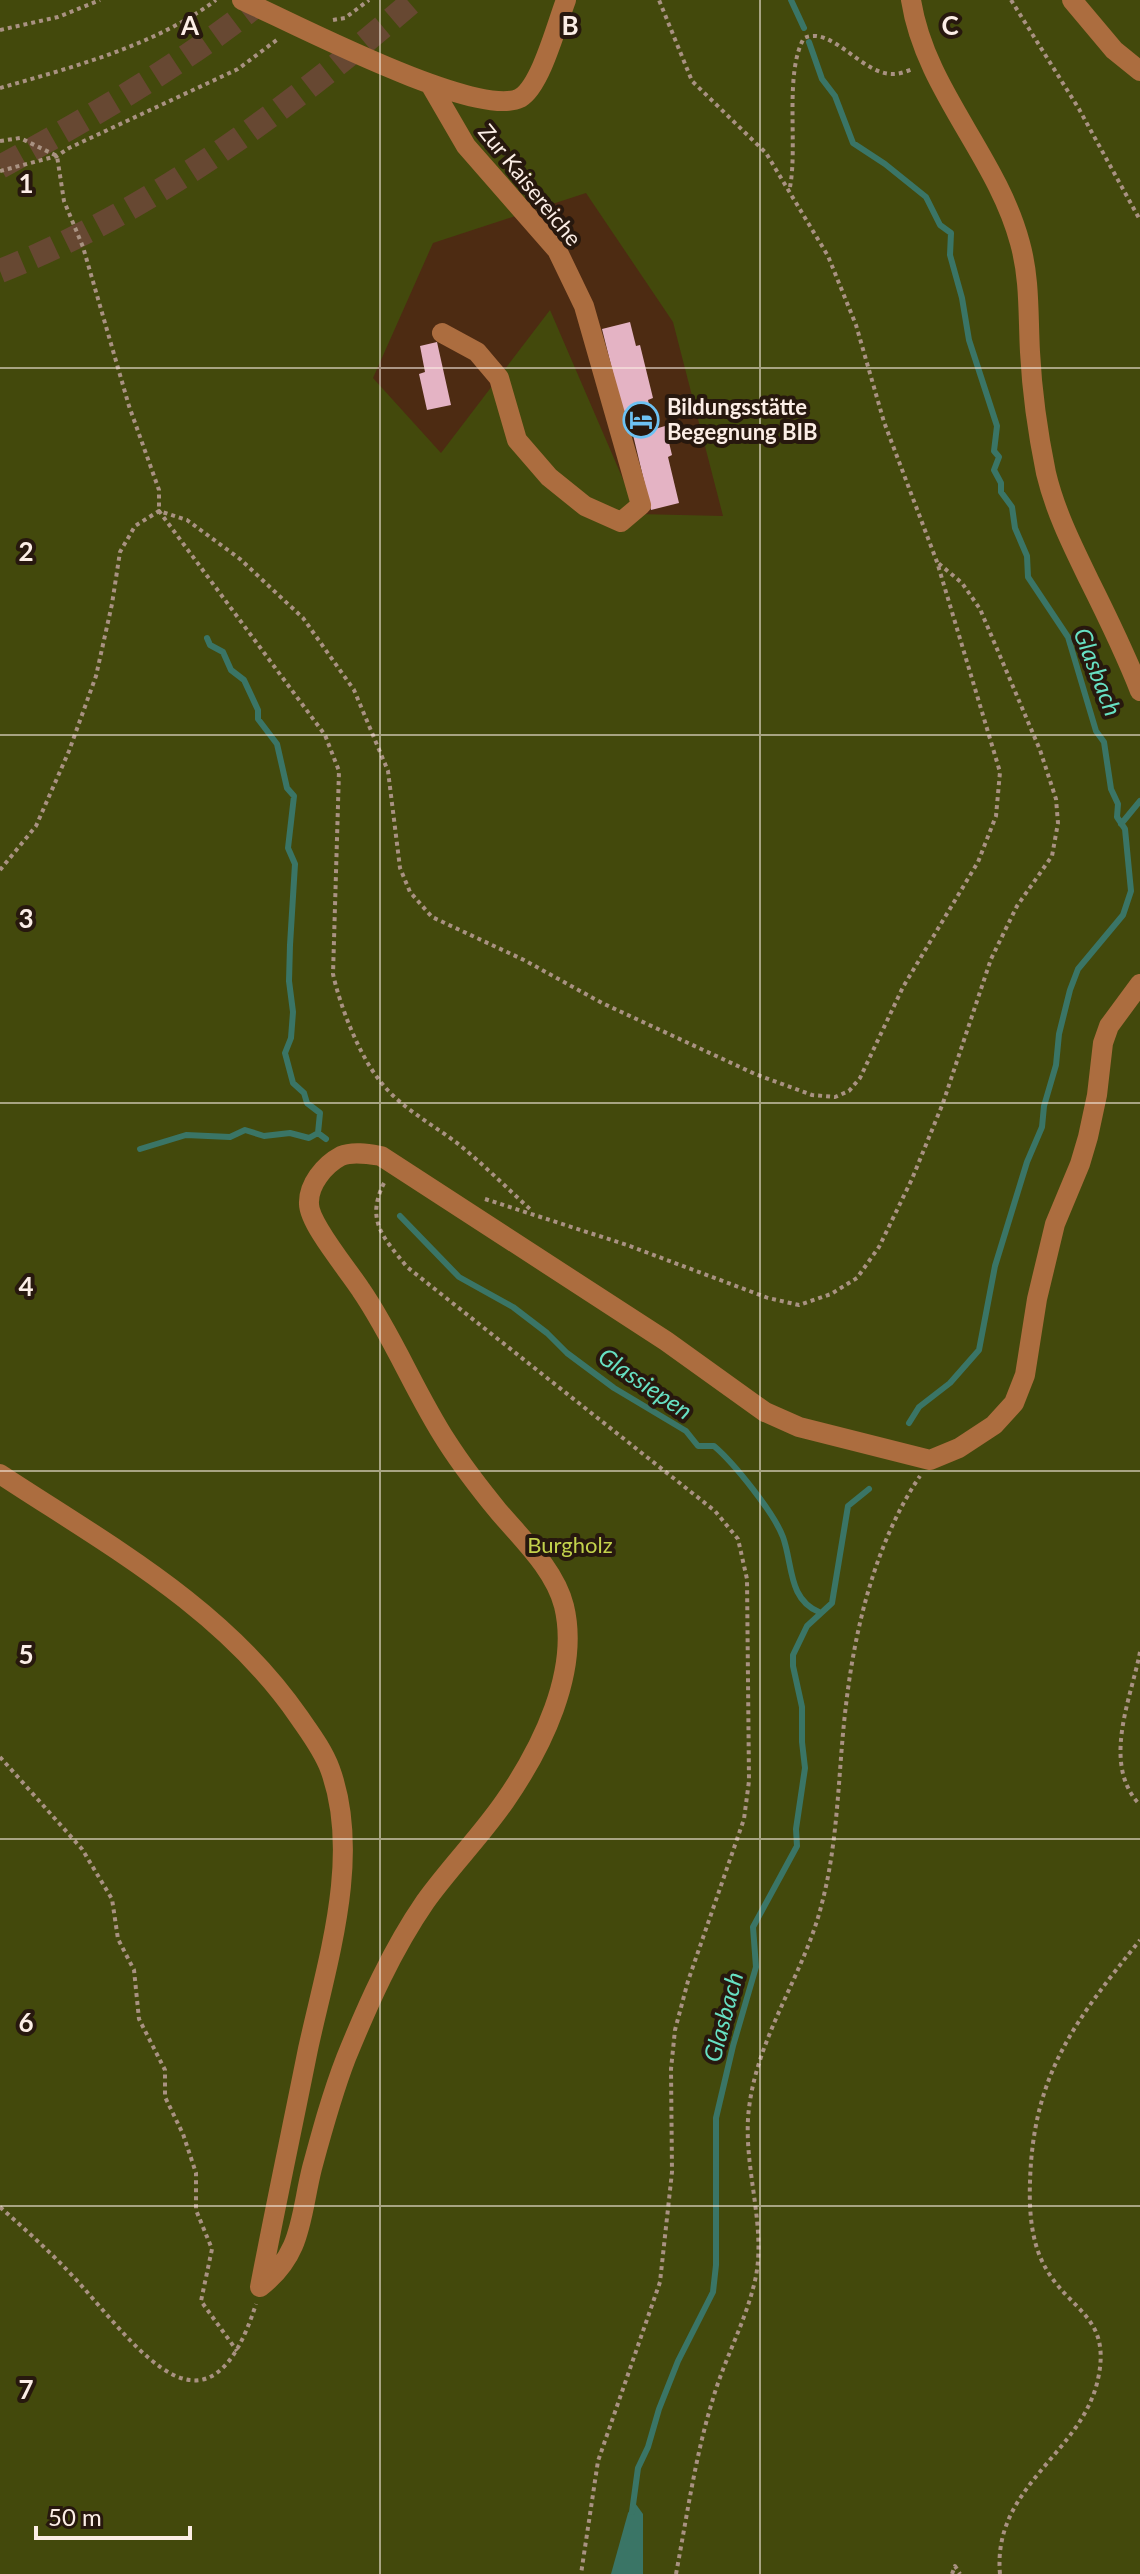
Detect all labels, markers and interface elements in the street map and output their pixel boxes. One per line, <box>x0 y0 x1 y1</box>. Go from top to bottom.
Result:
text: A <box>180 9 200 41</box>
text: B <box>561 9 579 41</box>
text: C <box>941 9 959 41</box>
street label: Zur Kaisereiche <box>473 118 588 251</box>
text: 1 <box>18 167 34 199</box>
place label: Bildungsstätte Begegnung BIB <box>667 393 818 445</box>
hotel icon: Bildungsstätte Begegnung BIB <box>622 401 660 439</box>
text: 2 <box>18 535 34 567</box>
water label: Glasbach <box>1068 623 1128 720</box>
text: 3 <box>18 902 34 934</box>
text: 4 <box>18 1270 34 1302</box>
water label: Glassiepen <box>593 1341 698 1425</box>
park label: Burgholz <box>527 1531 613 1558</box>
text: 5 <box>18 1638 34 1670</box>
water label: Glasbach <box>697 1968 748 2065</box>
text: 6 <box>18 2006 34 2038</box>
text: 7 <box>18 2373 34 2405</box>
scale bar <box>36 2490 190 2540</box>
text: 50 m <box>48 2502 102 2531</box>

